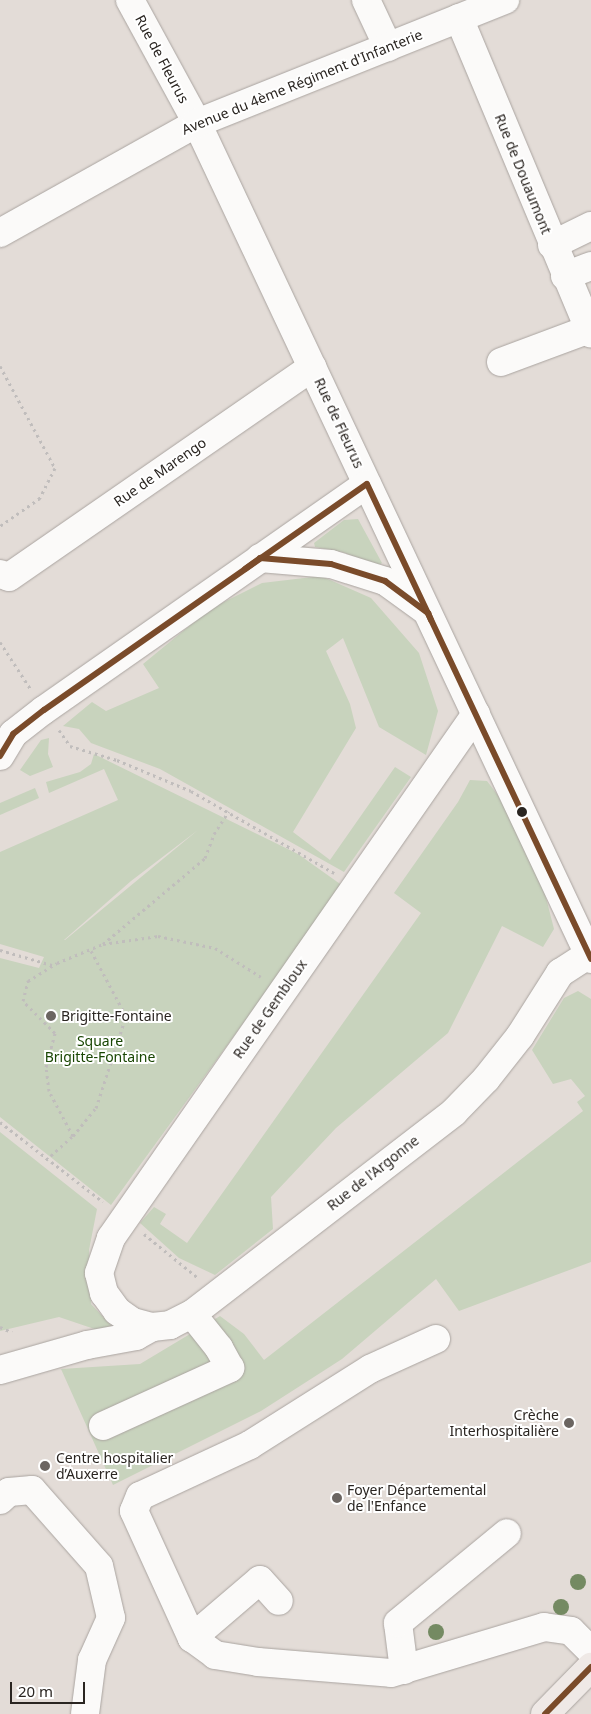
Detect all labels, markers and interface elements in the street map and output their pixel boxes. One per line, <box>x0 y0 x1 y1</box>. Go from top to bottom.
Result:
street label: Rue de Fleurus <box>132 12 192 106</box>
street label: Avenue du 4ème Régiment d'Infanterie <box>179 26 425 138</box>
street label: Rue de Douaumont <box>491 111 555 237</box>
street label: Rue de Fleurus <box>311 375 367 471</box>
street label: Rue de Marengo <box>111 434 209 510</box>
unlabelled marker <box>517 807 527 817</box>
street label: Rue de Gembloux <box>230 956 310 1062</box>
place label: Brigitte-Fontaine <box>61 1008 172 1024</box>
marker: Brigitte-Fontaine <box>45 1010 57 1022</box>
park label: Square Brigitte-Fontaine <box>45 1033 155 1066</box>
street label: Rue de l'Argonne <box>324 1132 422 1214</box>
place label: Crèche Interhospitalière <box>449 1407 559 1440</box>
marker: Crèche Interhospitalière <box>563 1417 575 1429</box>
place label: Centre hospitalier d’Auxerre <box>56 1450 173 1482</box>
marker: Centre hospitalier d’Auxerre <box>38 1459 52 1473</box>
place label: Foyer Départemental de l'Enfance <box>347 1482 486 1514</box>
marker: Foyer Départemental de l'Enfance <box>331 1492 343 1504</box>
scale bar <box>12 1672 88 1704</box>
text: 20 m <box>18 1681 53 1701</box>

